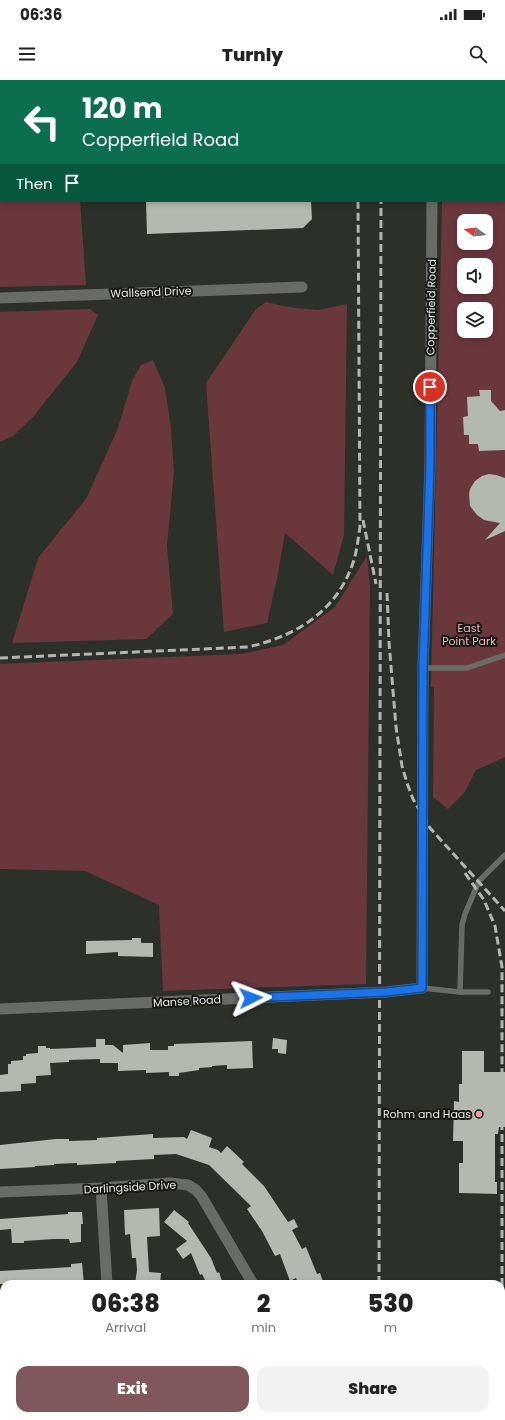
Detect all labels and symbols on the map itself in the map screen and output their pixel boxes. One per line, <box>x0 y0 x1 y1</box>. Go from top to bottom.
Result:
north arrow <box>457 214 493 250</box>
street label: Copperfield Road <box>422 259 440 355</box>
street label: Wallsend Drive <box>110 283 192 301</box>
pin <box>413 370 447 404</box>
park label: East Point Park <box>442 620 496 649</box>
position arrow <box>230 977 272 1019</box>
street label: Manse Road <box>153 991 221 1011</box>
place label: Rohm and Haas <box>383 1106 471 1122</box>
marker: Rohm and Haas <box>474 1109 484 1119</box>
street label: Darlingside Drive <box>83 1177 177 1197</box>

